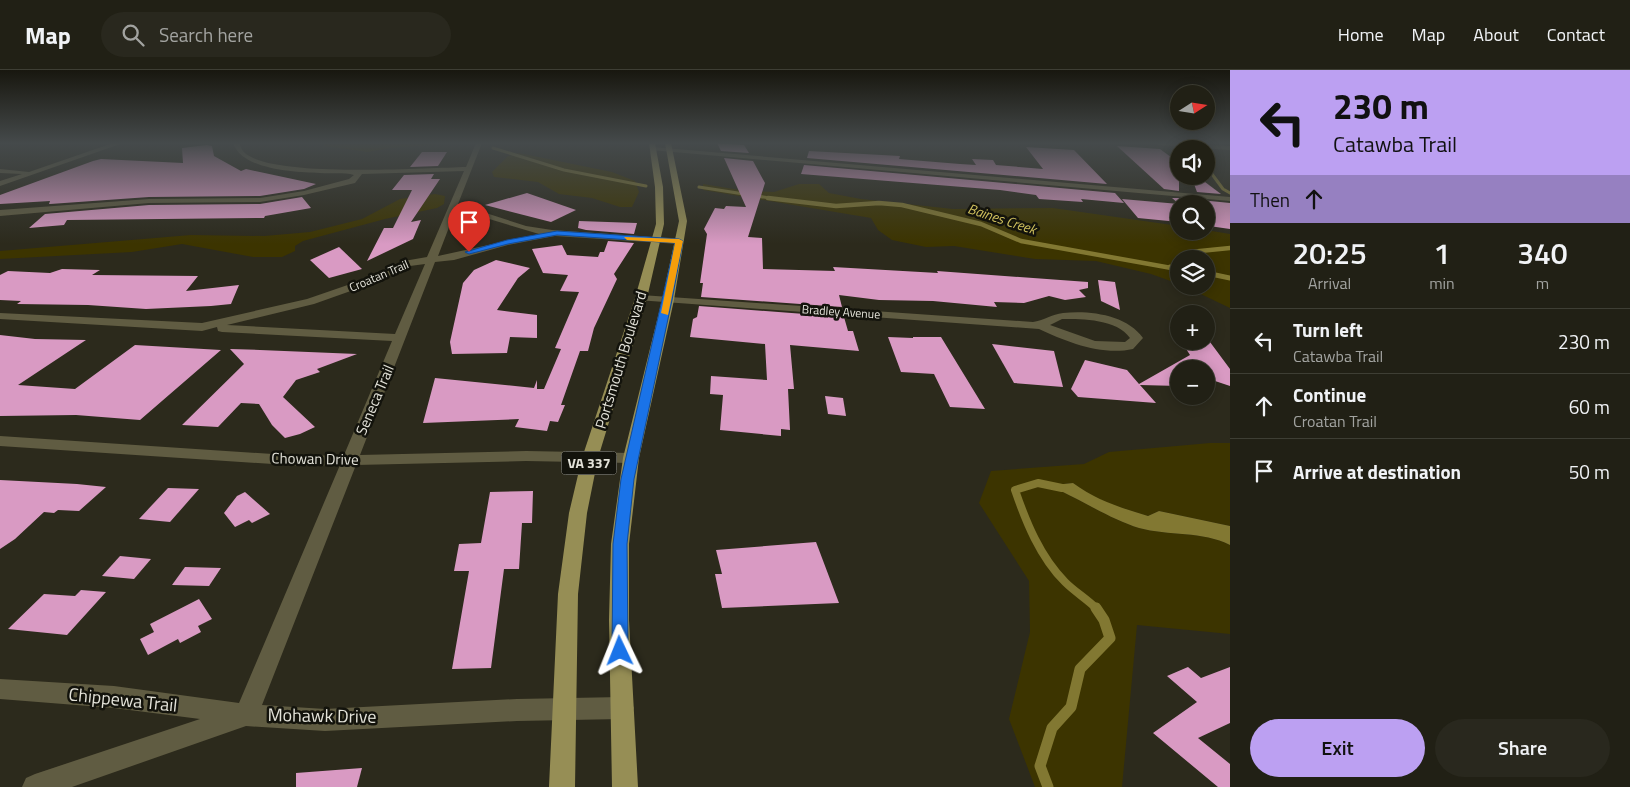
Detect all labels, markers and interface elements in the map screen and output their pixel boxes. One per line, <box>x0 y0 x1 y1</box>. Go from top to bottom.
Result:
search box <box>101 12 451 57</box>
text: Map <box>25 17 71 53</box>
text: Search here <box>159 20 253 49</box>
icon: search <box>119 21 147 49</box>
text: Home <box>1338 21 1384 48</box>
text: Map <box>1412 21 1445 48</box>
text: About <box>1473 21 1519 48</box>
text: Contact <box>1547 21 1605 48</box>
text: 230 m <box>1333 79 1429 133</box>
north arrow <box>1170 85 1215 130</box>
map controls <box>1170 85 1215 405</box>
icon: left <box>1250 90 1315 155</box>
text: Catawba Trail <box>1333 127 1457 161</box>
button: sound <box>1170 140 1215 185</box>
text: Then <box>1250 185 1290 214</box>
icon: ahead <box>1300 185 1328 213</box>
button: search <box>1170 195 1215 240</box>
water label: Baines Creek <box>965 198 1041 240</box>
pin <box>448 201 490 252</box>
icon: arrive <box>455 208 483 236</box>
text: 20:25 <box>1292 230 1367 276</box>
text: 1 <box>1434 230 1450 276</box>
text: 340 <box>1517 230 1568 276</box>
button: layers <box>1170 250 1215 295</box>
street label: Croatan Trail <box>346 254 412 297</box>
text: Arrival <box>1308 271 1351 295</box>
text: min <box>1429 271 1455 295</box>
text: m <box>1536 271 1549 295</box>
street label: Portsmouth Boulevard <box>589 288 652 432</box>
street label: Bradley Avenue <box>801 299 881 324</box>
button: + <box>1170 305 1215 350</box>
text: Turn left <box>1293 315 1363 344</box>
icon: left <box>1250 327 1278 355</box>
text: 230 m <box>1558 327 1610 356</box>
text: Catawba Trail <box>1293 344 1383 368</box>
button: − <box>1170 360 1215 405</box>
street label: Seneca Trail <box>349 361 400 439</box>
text: Continue <box>1293 380 1366 409</box>
icon: ahead <box>1250 392 1278 420</box>
text: 60 m <box>1569 392 1610 421</box>
text: Croatan Trail <box>1293 409 1377 433</box>
street label: Chowan Drive <box>271 446 359 471</box>
road number: VA 337 <box>562 452 616 474</box>
icon: arrive <box>1250 457 1278 485</box>
text: Arrive at destination <box>1293 457 1461 486</box>
text: 50 m <box>1569 457 1610 486</box>
position arrow <box>593 624 645 676</box>
street label: Chippewa Trail <box>67 680 179 719</box>
street label: Mohawk Drive <box>267 701 377 730</box>
button: Exit <box>1250 719 1425 777</box>
button: Share <box>1435 719 1610 777</box>

